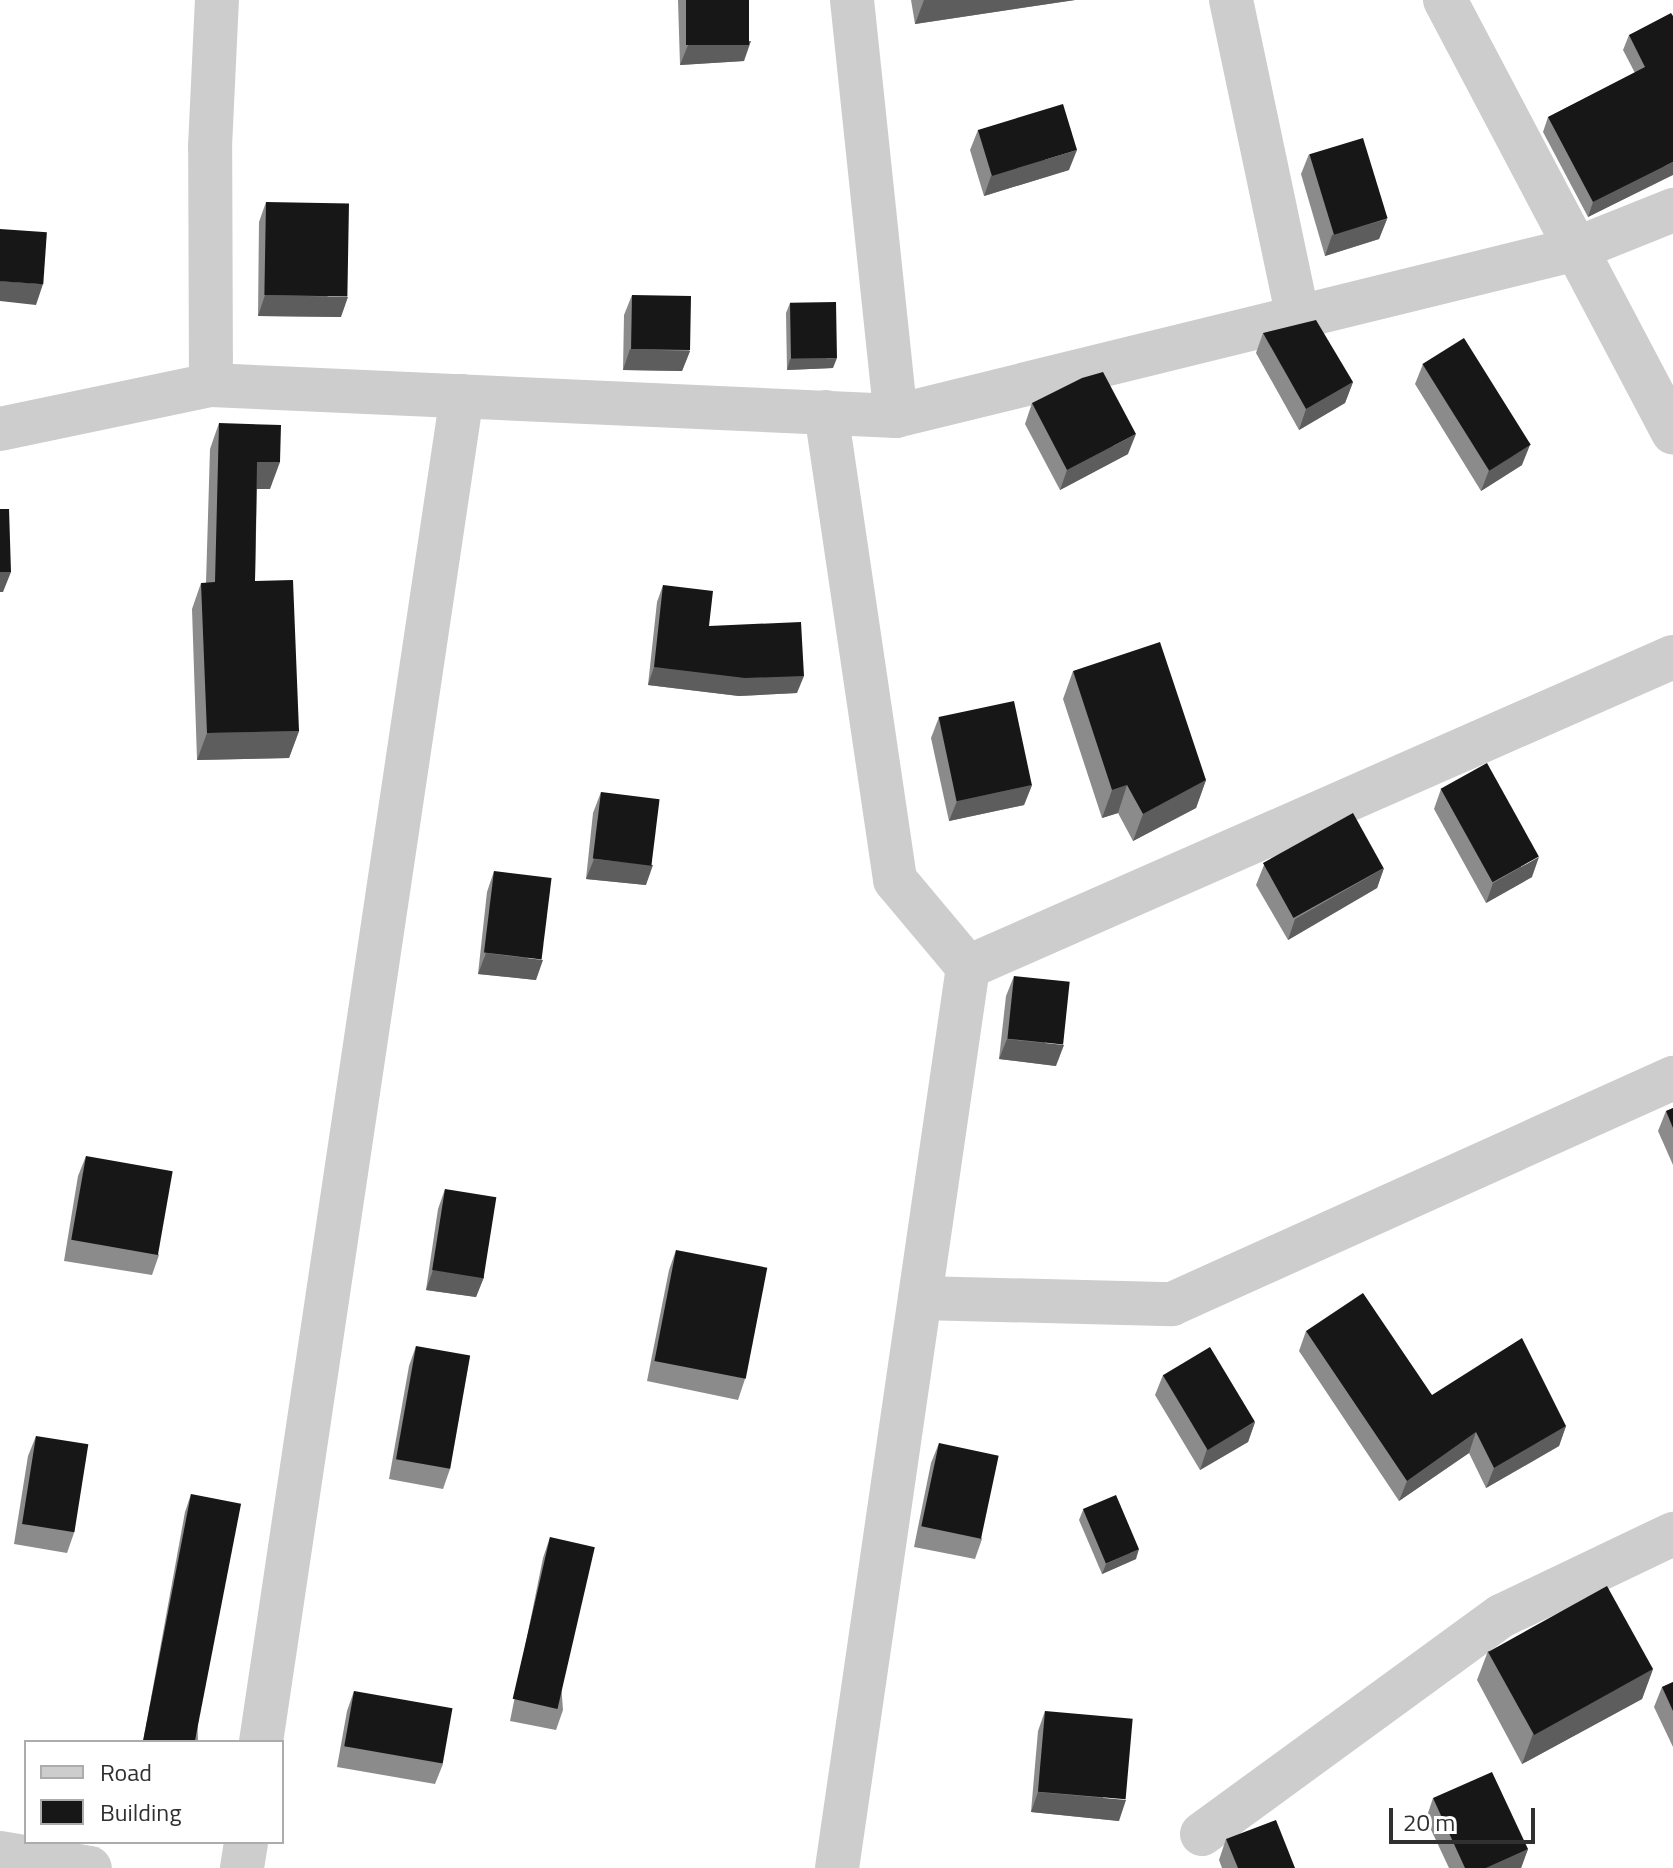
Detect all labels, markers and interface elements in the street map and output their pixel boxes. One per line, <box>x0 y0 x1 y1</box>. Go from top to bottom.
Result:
legend <box>24 1740 284 1844</box>
text: Road <box>100 1754 152 1790</box>
scale bar <box>1393 1792 1539 1842</box>
text: Building <box>100 1794 182 1830</box>
text: 20 m <box>1403 1804 1455 1840</box>

